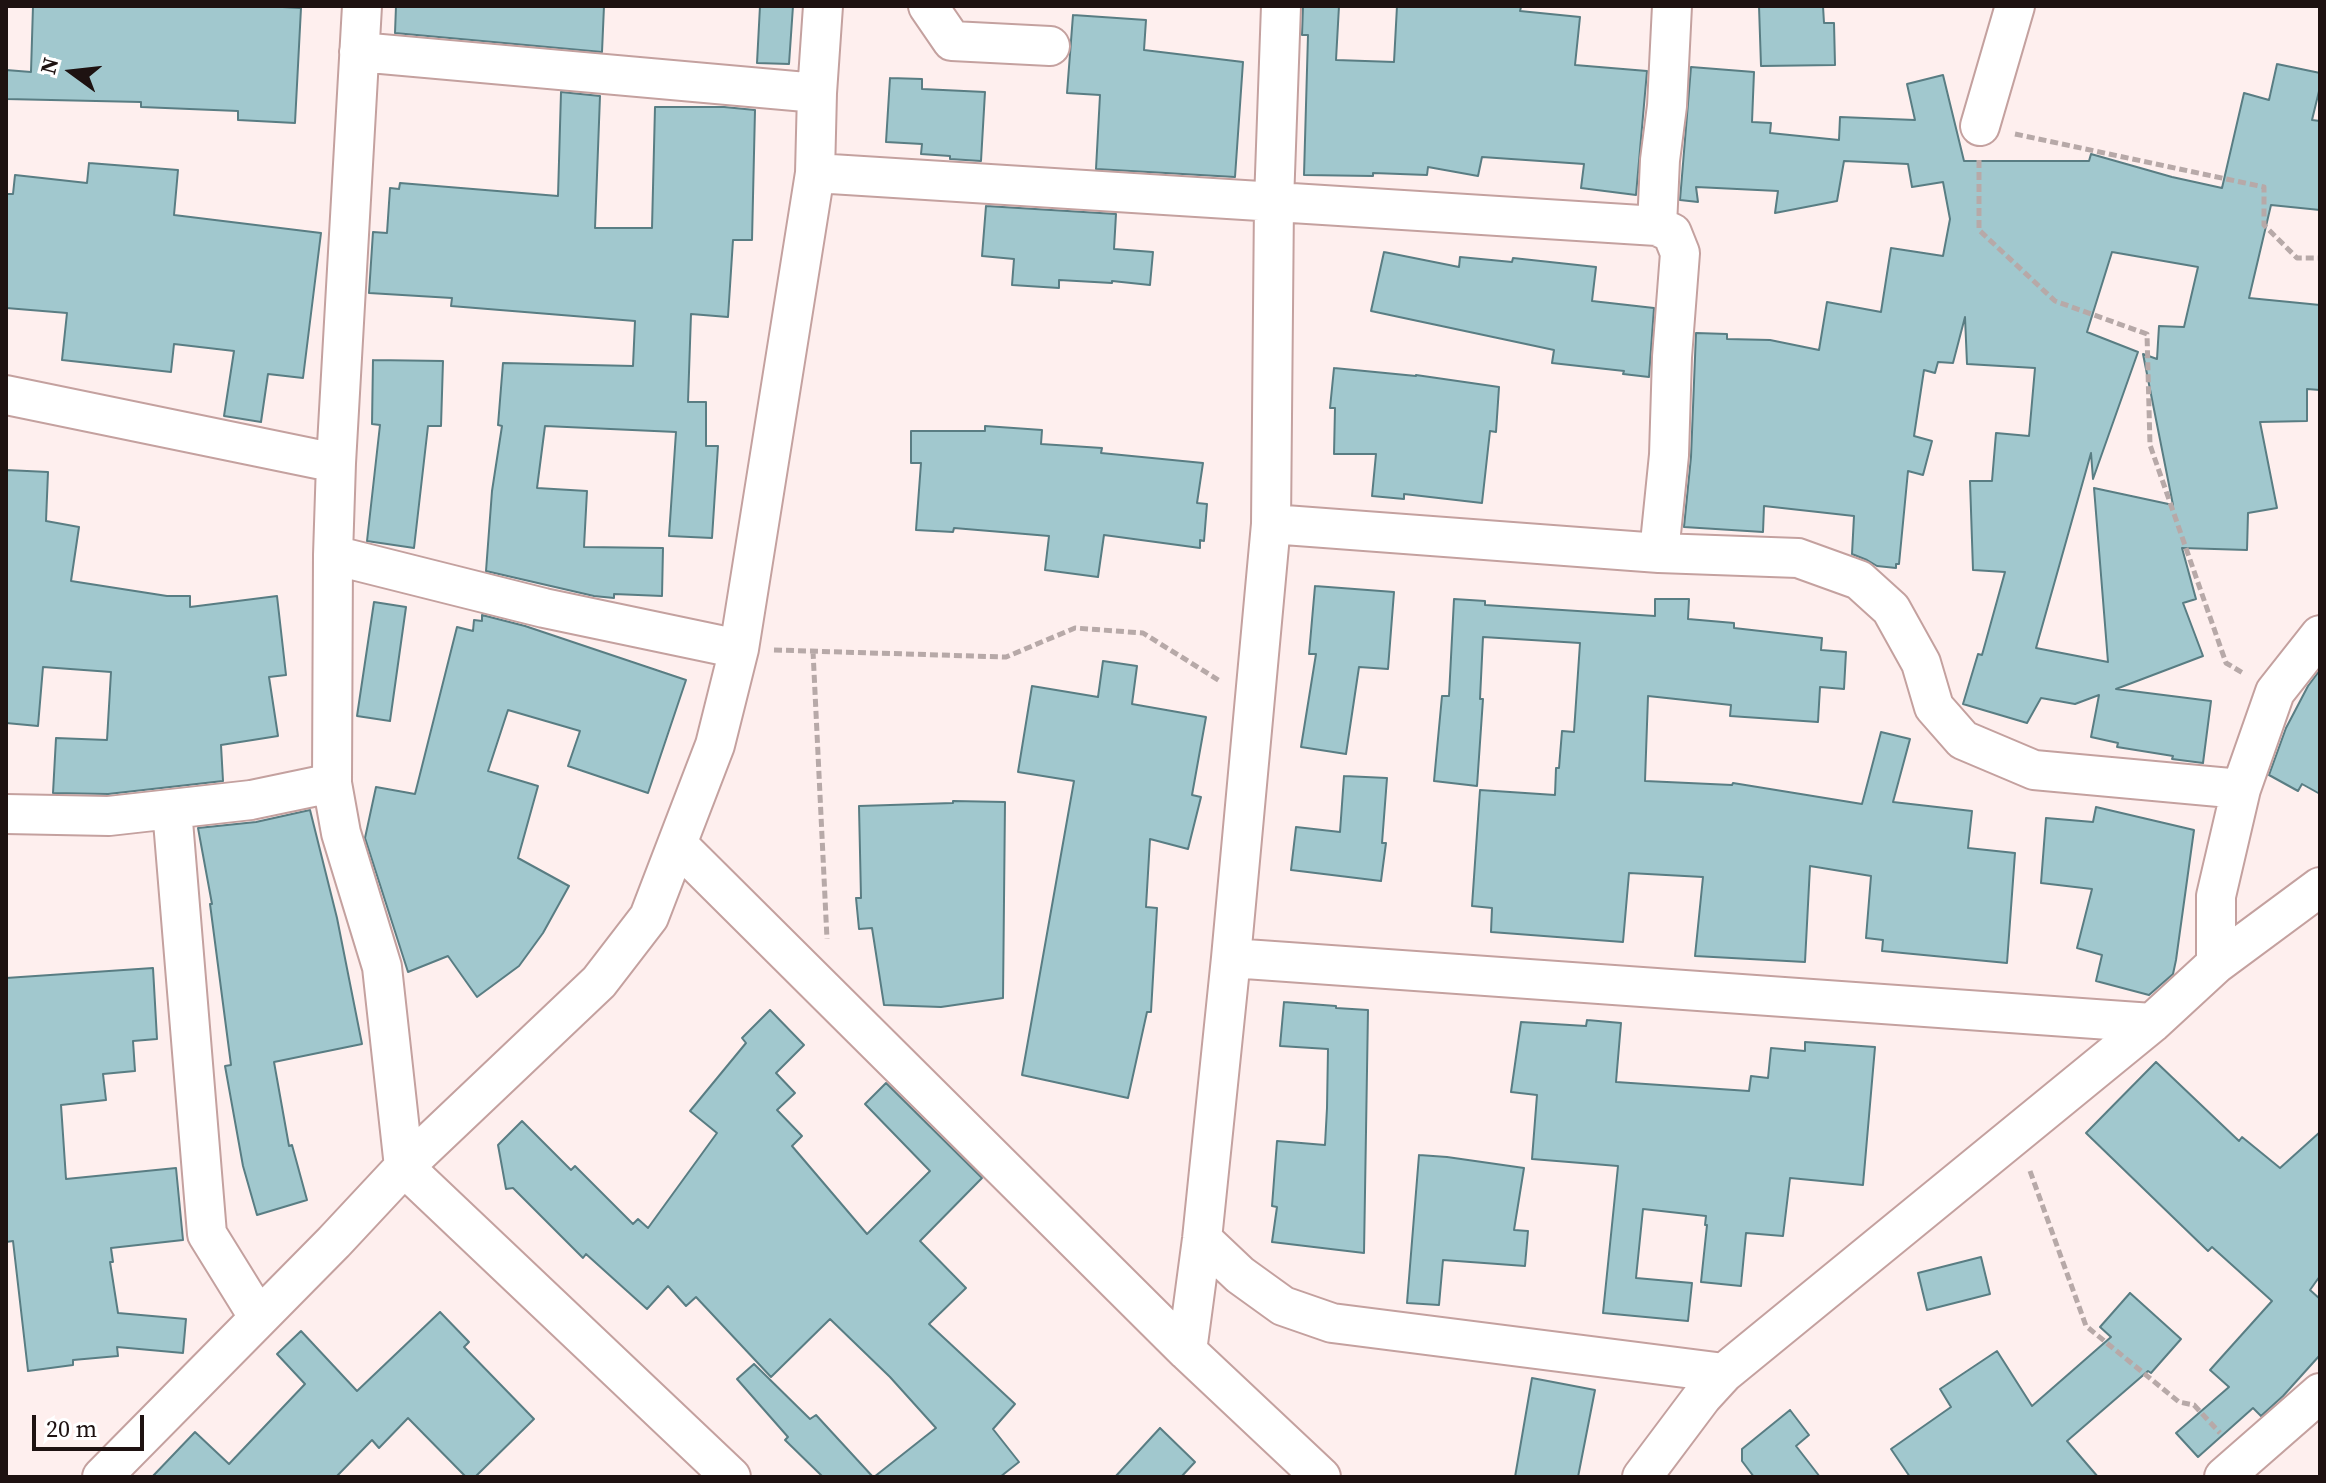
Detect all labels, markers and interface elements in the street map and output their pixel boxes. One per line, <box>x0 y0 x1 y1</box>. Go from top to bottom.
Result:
north arrow <box>32 32 112 112</box>
text: N <box>32 54 65 77</box>
scale bar <box>36 1399 148 1449</box>
text: 20 m <box>46 1412 97 1445</box>

